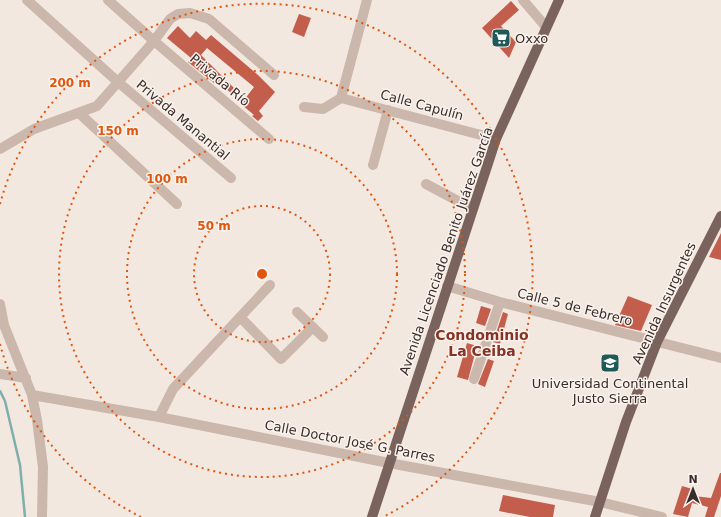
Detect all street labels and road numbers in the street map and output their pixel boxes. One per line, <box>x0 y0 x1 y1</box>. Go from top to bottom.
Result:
street label: Privada Río <box>187 51 253 109</box>
street label: Privada Manantial <box>134 77 232 163</box>
street label: Calle Capulín <box>379 87 465 123</box>
street label: Avenida Licenciado Benito Juárez García <box>396 125 496 377</box>
street label: Avenida Insurgentes <box>629 240 699 366</box>
street label: Calle 5 de Febrero <box>516 285 634 329</box>
street label: Calle Doctor José G. Parres <box>264 417 437 465</box>

